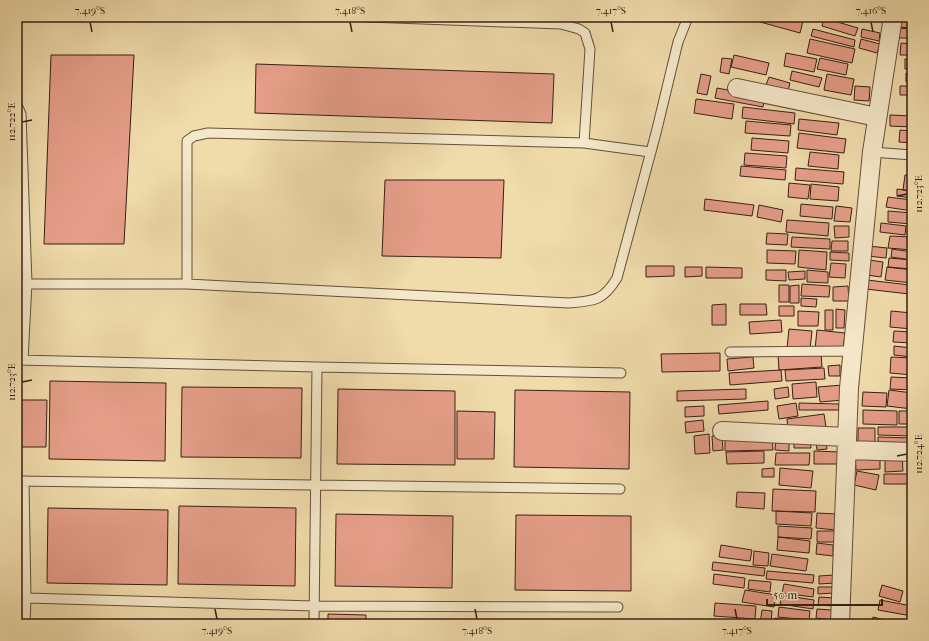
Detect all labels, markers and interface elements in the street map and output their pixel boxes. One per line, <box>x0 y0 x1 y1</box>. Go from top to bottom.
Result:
text: 7.419°S <box>75 5 105 17</box>
text: 7.418°S <box>335 5 365 17</box>
text: 7.417°S <box>596 5 626 17</box>
text: 7.416°S <box>856 5 886 17</box>
text: 112.722°E <box>6 103 18 141</box>
text: 112.723°E <box>913 175 925 213</box>
text: 112.723°E <box>6 363 18 401</box>
text: 112.724°E <box>913 434 925 474</box>
scale bar <box>767 581 882 607</box>
text: 50 m <box>773 588 797 602</box>
text: 7.419°S <box>202 625 232 637</box>
text: 7.418°S <box>462 625 492 637</box>
text: 7.417°S <box>722 625 752 637</box>

